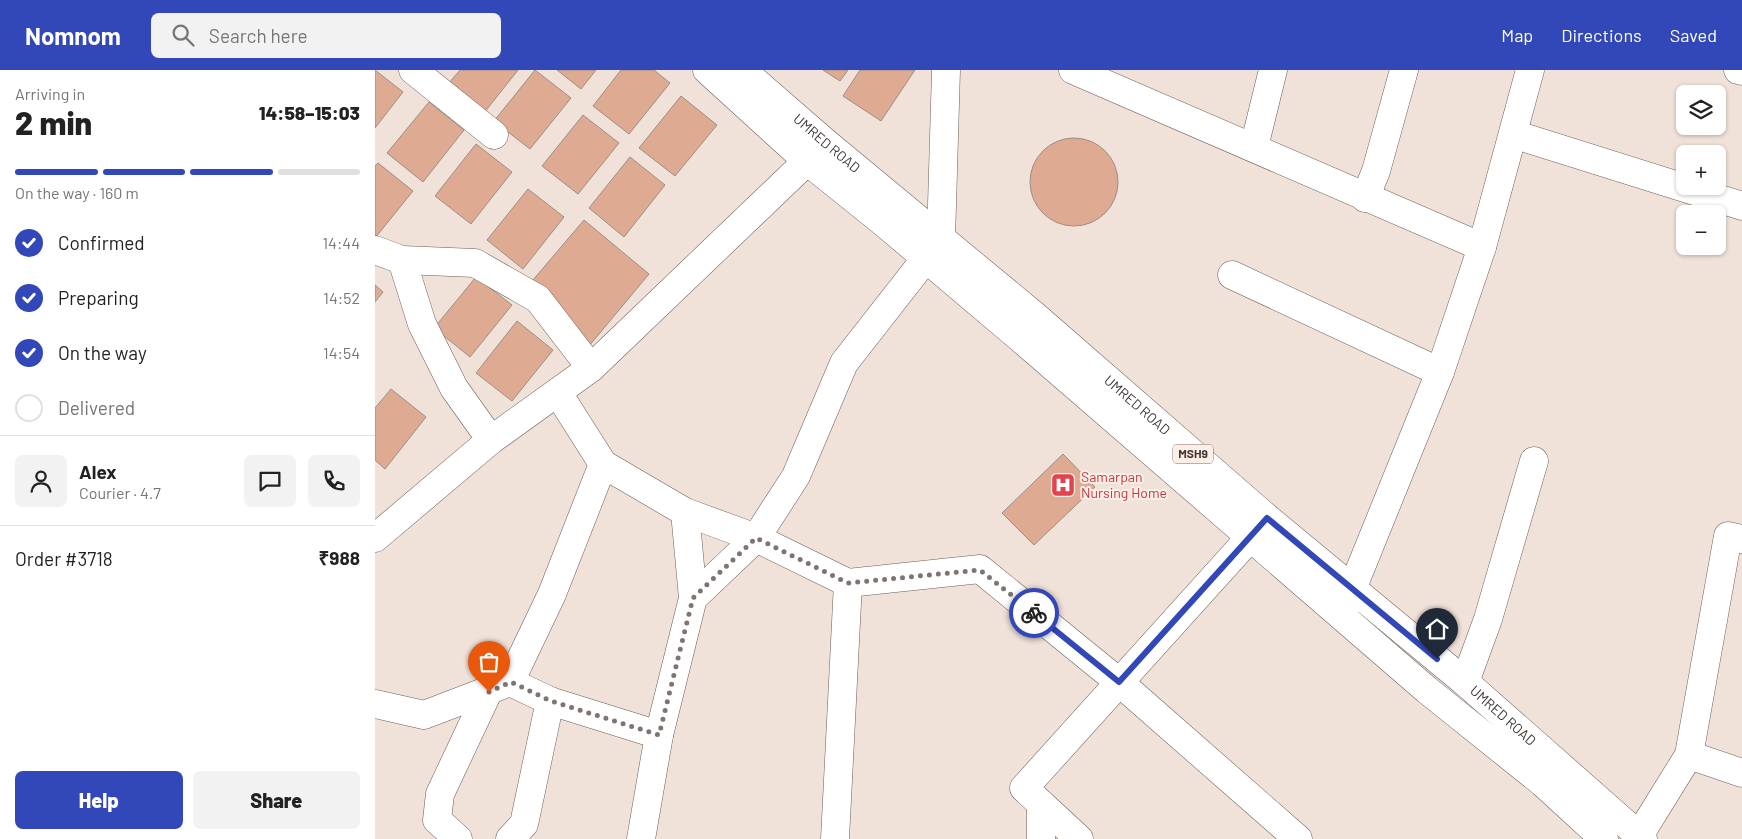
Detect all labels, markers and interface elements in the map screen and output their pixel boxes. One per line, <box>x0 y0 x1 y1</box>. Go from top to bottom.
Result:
search box <box>151 13 501 58</box>
text: Nomnom <box>25 21 121 50</box>
icon: search <box>169 21 197 49</box>
text: Search here <box>209 24 308 47</box>
text: Map <box>1501 24 1533 46</box>
text: Directions <box>1561 24 1642 46</box>
text: Saved <box>1670 24 1717 46</box>
text: Arriving in <box>15 84 85 103</box>
map controls <box>1676 85 1726 255</box>
button: layers <box>1676 85 1726 135</box>
text: 14:58–15:03 <box>259 101 360 124</box>
text: 2 min <box>15 103 92 141</box>
street label: UMRED ROAD <box>790 110 864 176</box>
button: + <box>1676 145 1726 195</box>
text: On the way · 160 m <box>15 183 139 202</box>
button: − <box>1676 205 1726 255</box>
icon: check <box>15 229 43 257</box>
text: Confirmed <box>58 231 145 254</box>
text: 14:44 <box>323 233 360 252</box>
icon: check <box>15 284 43 312</box>
text: Preparing <box>58 286 139 309</box>
text: 14:52 <box>323 288 360 307</box>
icon: check <box>15 339 43 367</box>
text: On the way <box>58 341 147 364</box>
text: 14:54 <box>323 343 360 362</box>
street label: UMRED ROAD <box>1101 371 1174 438</box>
text: Delivered <box>58 396 135 419</box>
road number: MSH9 <box>1173 444 1213 464</box>
button: person <box>15 455 67 507</box>
button: chat <box>244 455 296 507</box>
button: phone <box>308 455 360 507</box>
text: Alex <box>79 460 117 483</box>
place label: Samarpan Nursing Home <box>1081 468 1167 501</box>
hospital icon: Samarpan Nursing Home <box>1050 472 1076 498</box>
text: Courier · 4.7 <box>79 483 161 502</box>
text: ₹988 <box>318 546 360 569</box>
text: Order #3718 <box>15 547 113 570</box>
courier <box>1009 588 1059 638</box>
icon: bike <box>1020 599 1048 627</box>
pin <box>1416 608 1458 659</box>
icon: home <box>1423 615 1451 643</box>
pin <box>468 641 510 692</box>
icon: bag <box>475 648 503 676</box>
street label: UMRED ROAD <box>1467 682 1540 749</box>
button: Help <box>15 771 183 829</box>
button: Share <box>193 771 360 829</box>

